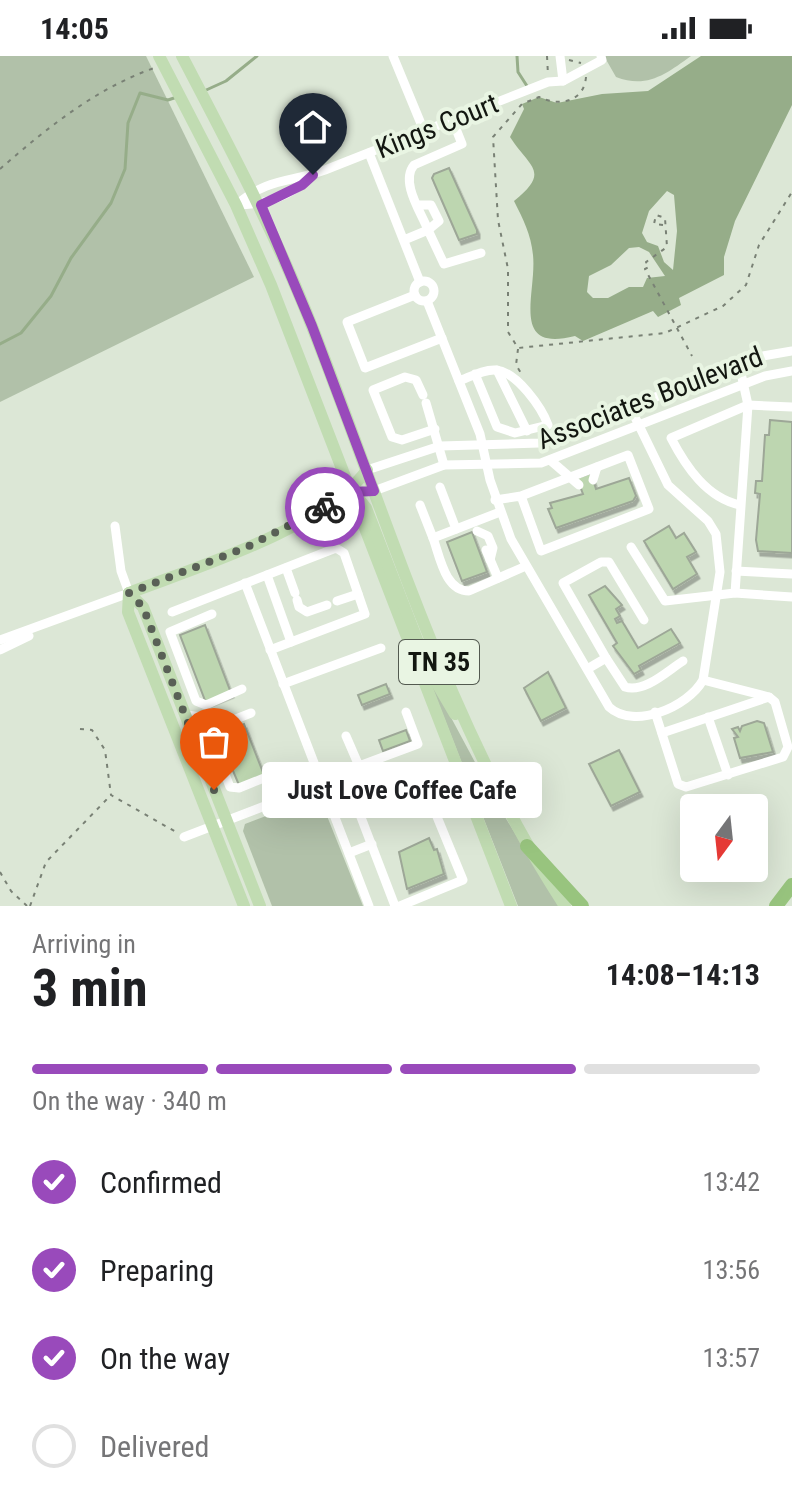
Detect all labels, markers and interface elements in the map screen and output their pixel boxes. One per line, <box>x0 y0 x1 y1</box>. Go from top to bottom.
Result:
text: 14:05 <box>40 11 109 46</box>
street label: Kings Court <box>371 86 503 166</box>
pin <box>279 93 347 175</box>
icon: home <box>291 105 335 149</box>
street label: Associates Boulevard <box>533 340 767 456</box>
courier <box>285 467 365 547</box>
icon: bike <box>303 485 347 529</box>
road number: TN 35 <box>399 640 479 684</box>
pin <box>180 708 248 790</box>
icon: bag <box>192 720 236 764</box>
callout: Just Love Coffee Cafe <box>262 762 542 818</box>
text: Just Love Coffee Cafe <box>287 775 517 805</box>
north arrow <box>680 794 768 882</box>
map controls <box>680 794 768 882</box>
text: Arriving in <box>32 929 136 959</box>
text: 14:08–14:13 <box>606 957 760 992</box>
text: 3 min <box>32 958 148 1019</box>
text: On the way · 340 m <box>32 1086 227 1116</box>
icon: check <box>32 1160 76 1204</box>
text: Confirmed <box>100 1165 222 1200</box>
text: 13:42 <box>703 1167 760 1197</box>
icon: check <box>32 1248 76 1292</box>
text: Preparing <box>100 1253 214 1288</box>
text: 13:56 <box>703 1255 760 1285</box>
icon: check <box>32 1336 76 1380</box>
text: On the way <box>100 1341 230 1376</box>
text: 13:57 <box>703 1343 760 1373</box>
text: Delivered <box>100 1429 209 1464</box>

